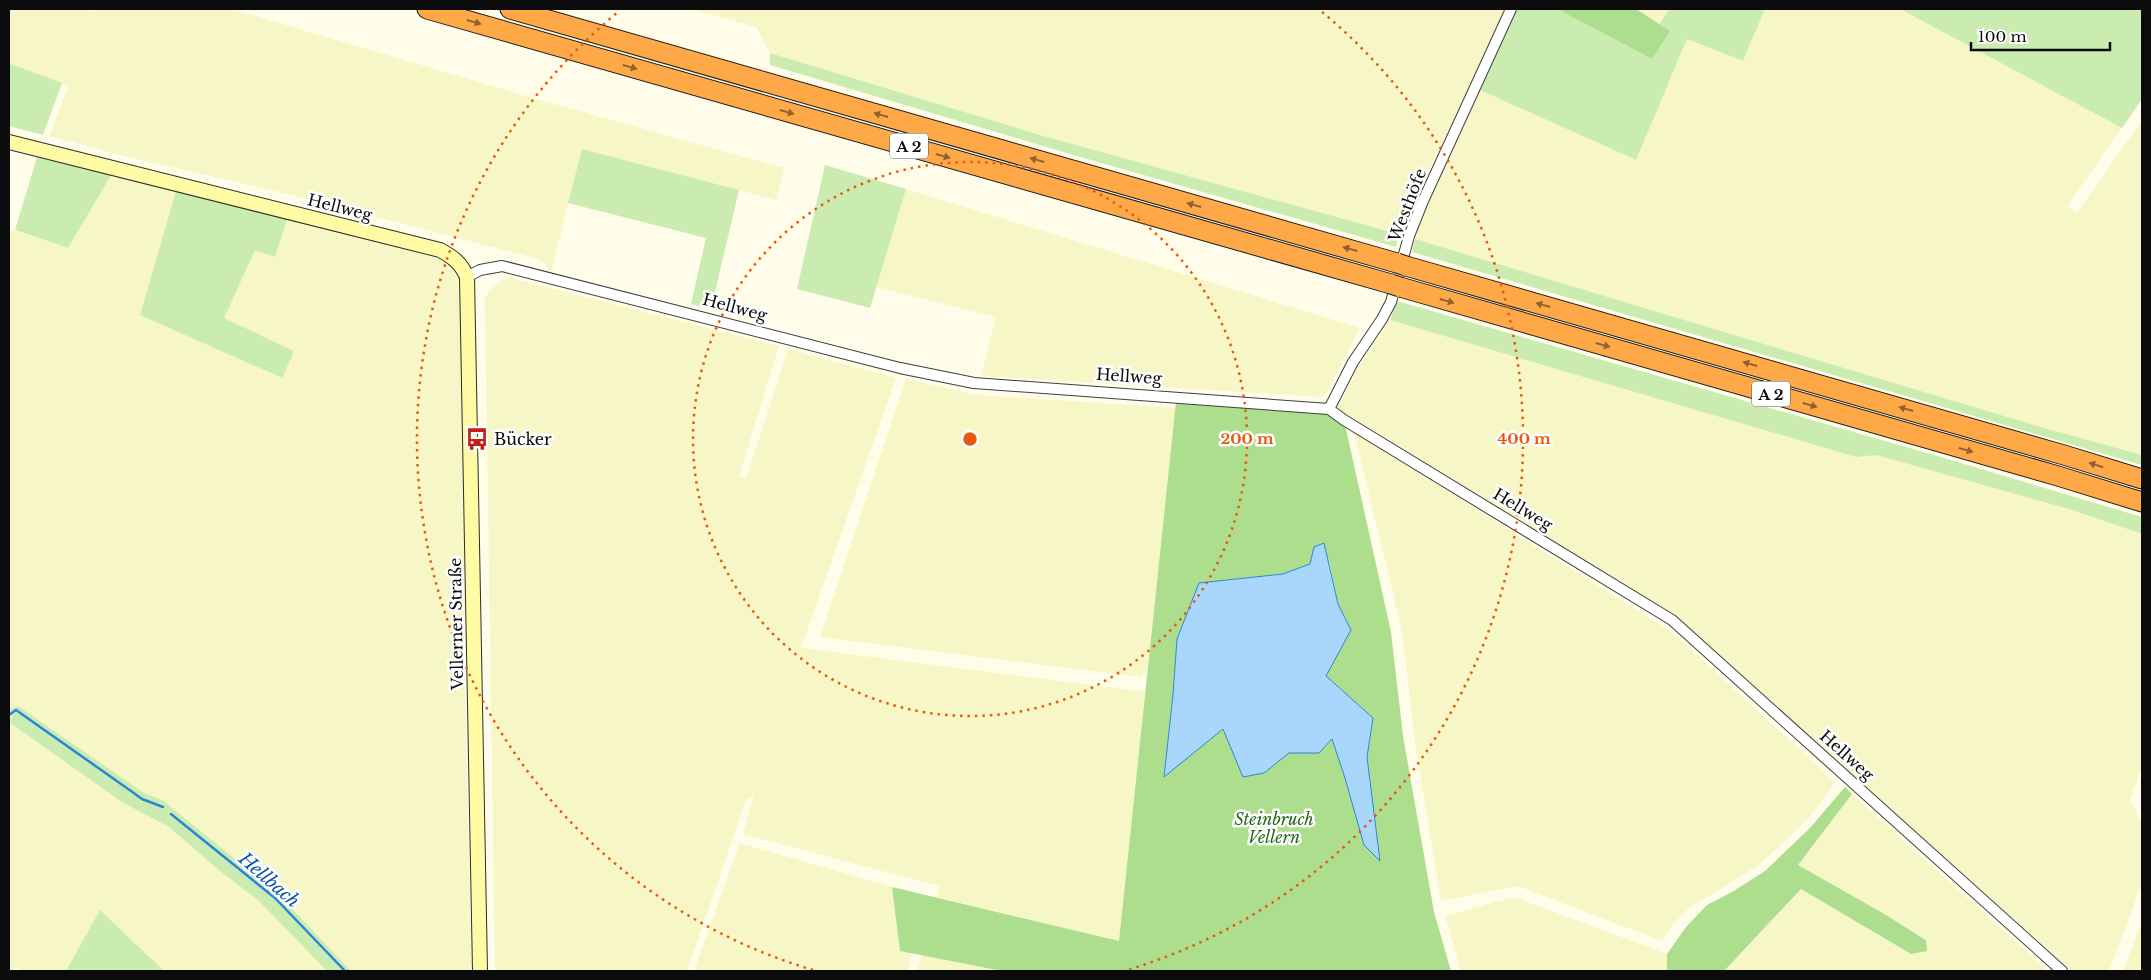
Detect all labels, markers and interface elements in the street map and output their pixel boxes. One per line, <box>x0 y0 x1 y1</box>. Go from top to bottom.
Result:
one-way arrow <box>467 19 482 27</box>
scale bar <box>1971 20 2110 52</box>
text: 100 m <box>1978 27 2027 46</box>
one-way arrow <box>623 63 638 71</box>
one-way arrow <box>779 108 794 116</box>
one-way arrow <box>874 111 889 119</box>
road number: A 2 <box>890 134 928 158</box>
one-way arrow <box>936 153 951 161</box>
one-way arrow <box>1030 156 1045 164</box>
street label: Westhöfe <box>1383 165 1430 246</box>
street label: Hellweg <box>306 189 375 225</box>
one-way arrow <box>1186 200 1201 208</box>
one-way arrow <box>1342 245 1357 253</box>
street label: Hellweg <box>701 289 770 325</box>
one-way arrow <box>1440 297 1455 305</box>
one-way arrow <box>1536 300 1551 308</box>
one-way arrow <box>1596 342 1611 350</box>
one-way arrow <box>1742 360 1757 368</box>
street label: Hellweg <box>1095 364 1163 388</box>
road number: A 2 <box>1752 382 1790 406</box>
one-way arrow <box>1802 401 1817 409</box>
one-way arrow <box>1899 405 1914 413</box>
bus stop icon: Bücker <box>464 426 490 452</box>
place label: Bücker <box>494 429 552 449</box>
text: 200 m <box>1221 429 1274 448</box>
text: 400 m <box>1497 429 1551 448</box>
centre of rings <box>961 430 979 448</box>
one-way arrow <box>1959 446 1974 454</box>
one-way arrow <box>2088 460 2103 468</box>
street label: Hellweg <box>1490 483 1557 535</box>
street label: Vellerner Straße <box>445 558 467 691</box>
street label: Hellweg <box>1816 725 1879 785</box>
park label: Steinbruch Vellern <box>1234 809 1314 847</box>
water label: Hellbach <box>233 847 304 912</box>

